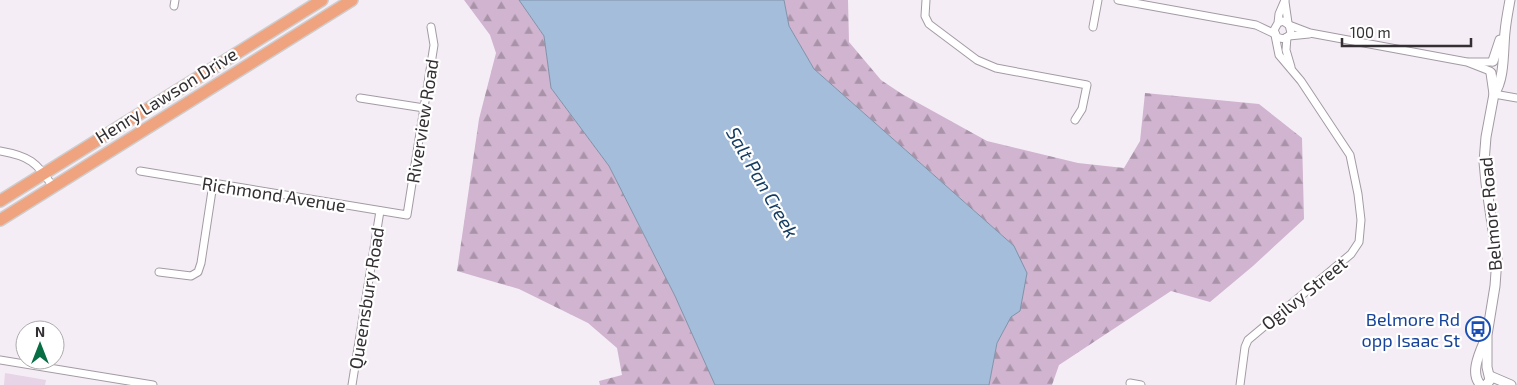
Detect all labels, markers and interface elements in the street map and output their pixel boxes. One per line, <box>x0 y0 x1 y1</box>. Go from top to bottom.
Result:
scale bar <box>1342 15 1471 47</box>
text: 100 m <box>1350 23 1391 41</box>
street label: Henry Lawson Drive <box>91 42 241 148</box>
street label: Riverview Road <box>401 57 443 185</box>
water label: Salt Pan Creek <box>722 123 804 242</box>
street label: Belmore Road <box>1474 156 1506 272</box>
street label: Richmond Avenue <box>200 172 348 216</box>
street label: Queensbury Road <box>344 225 388 371</box>
street label: Ogilvy Street <box>1257 252 1352 334</box>
place label: Belmore Rd opp Isaac St <box>1362 308 1460 351</box>
bus stop icon: Belmore Rd opp Isaac St <box>1465 316 1491 342</box>
north arrow <box>15 320 65 370</box>
text: N <box>35 323 45 340</box>

